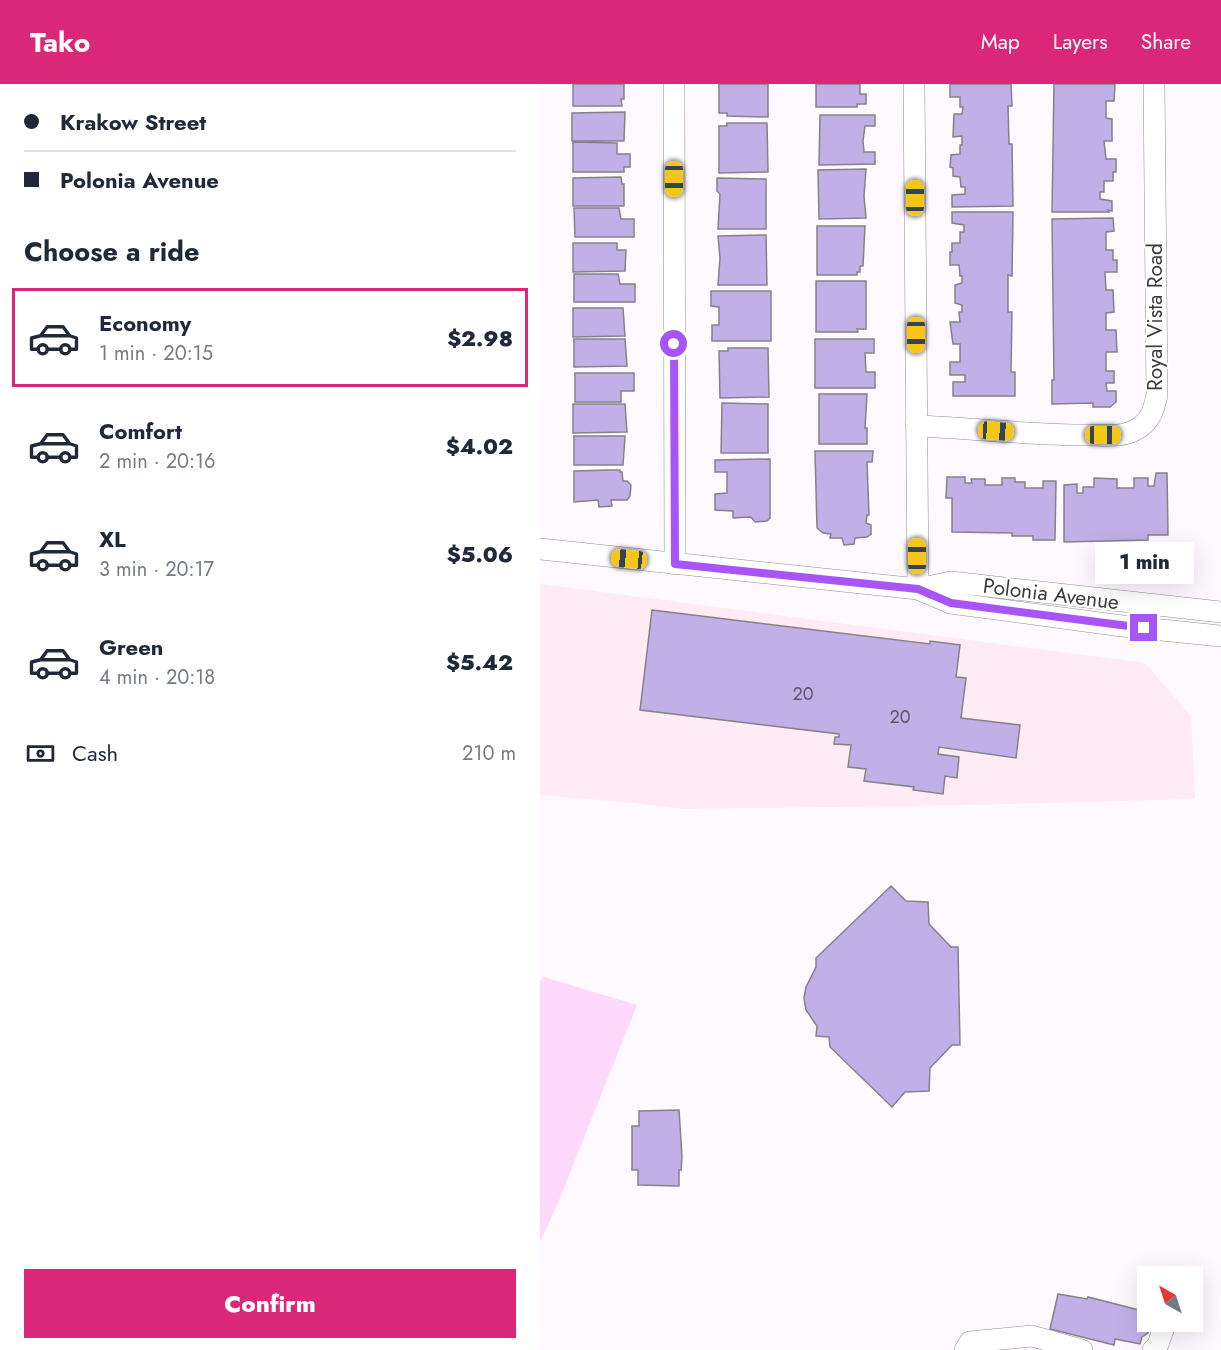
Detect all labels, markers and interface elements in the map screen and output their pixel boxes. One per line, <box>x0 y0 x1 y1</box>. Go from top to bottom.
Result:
text: Tako <box>30 22 90 63</box>
text: Map <box>981 27 1020 57</box>
text: Layers <box>1053 27 1108 57</box>
text: Share <box>1141 27 1191 57</box>
text: Krakow Street <box>60 106 206 138</box>
car <box>665 161 683 197</box>
text: Polonia Avenue <box>60 164 219 196</box>
car <box>906 180 924 216</box>
text: Choose a ride <box>24 232 199 271</box>
street label: Royal Vista Road <box>1140 243 1170 391</box>
text: Economy <box>99 307 191 339</box>
icon: car <box>27 311 81 365</box>
car <box>907 317 925 353</box>
text: $2.98 <box>447 322 513 354</box>
route start <box>660 330 687 357</box>
text: 1 min · 20:15 <box>99 339 213 368</box>
text: Comfort <box>99 415 182 447</box>
icon: car <box>27 419 81 473</box>
car <box>977 421 1015 441</box>
car <box>1085 426 1121 444</box>
text: $4.02 <box>446 430 513 462</box>
text: 2 min · 20:16 <box>99 447 216 476</box>
text: XL <box>99 523 126 555</box>
icon: car <box>27 527 81 581</box>
text: $5.06 <box>447 538 513 570</box>
car <box>908 538 926 574</box>
callout: 1 min <box>1094 541 1194 583</box>
car <box>610 548 648 570</box>
text: 1 min <box>1119 548 1170 577</box>
text: 3 min · 20:17 <box>99 555 214 584</box>
street label: Polonia Avenue <box>981 571 1121 617</box>
route end <box>1130 614 1157 641</box>
text: Green <box>99 631 163 663</box>
icon: car <box>27 635 81 689</box>
text: $5.42 <box>446 646 513 678</box>
text: 4 min · 20:18 <box>99 663 215 692</box>
house number: 20 <box>792 681 814 707</box>
house number: 20 <box>889 704 911 730</box>
icon: cash <box>24 737 57 770</box>
text: Cash <box>72 737 118 769</box>
text: 210 m <box>462 739 516 768</box>
north arrow <box>1137 1266 1203 1332</box>
map controls <box>1137 1266 1203 1332</box>
button: Confirm <box>24 1269 516 1338</box>

